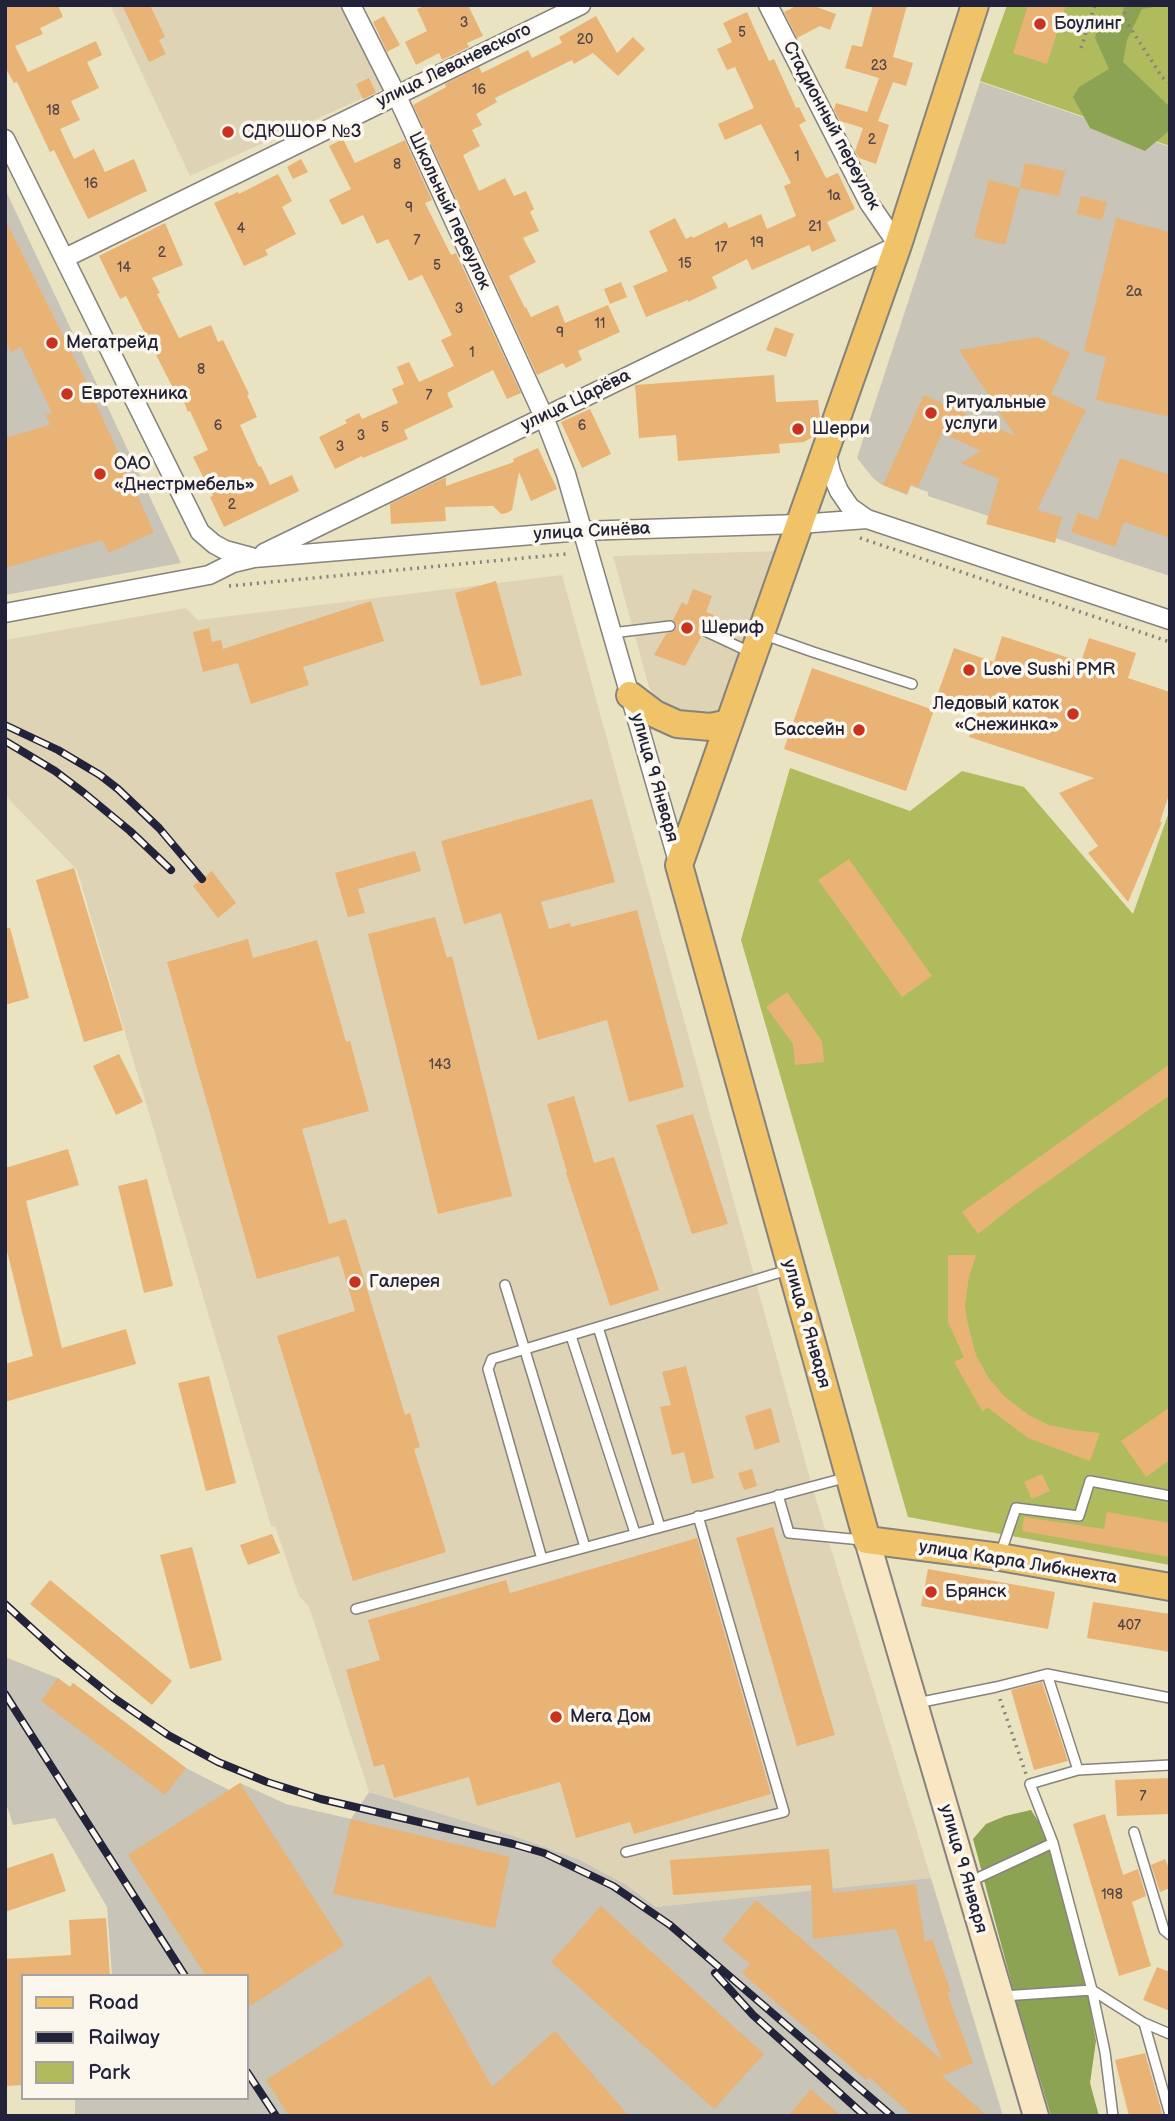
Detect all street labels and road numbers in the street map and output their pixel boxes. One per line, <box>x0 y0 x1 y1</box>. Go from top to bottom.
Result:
street label: улица Леваневского <box>373 19 535 113</box>
street label: Стадионный переулок <box>777 38 885 214</box>
street label: Школьный переулок <box>403 129 495 293</box>
street label: улица Царёва <box>518 365 634 437</box>
street label: улица Синёва <box>533 518 651 546</box>
street label: улица 9 Января <box>625 711 683 845</box>
street label: улица 9 Января <box>777 1257 835 1391</box>
street label: улица Карла Либкнехта <box>917 1537 1119 1589</box>
street label: улица 9 Января <box>934 1802 992 1936</box>

